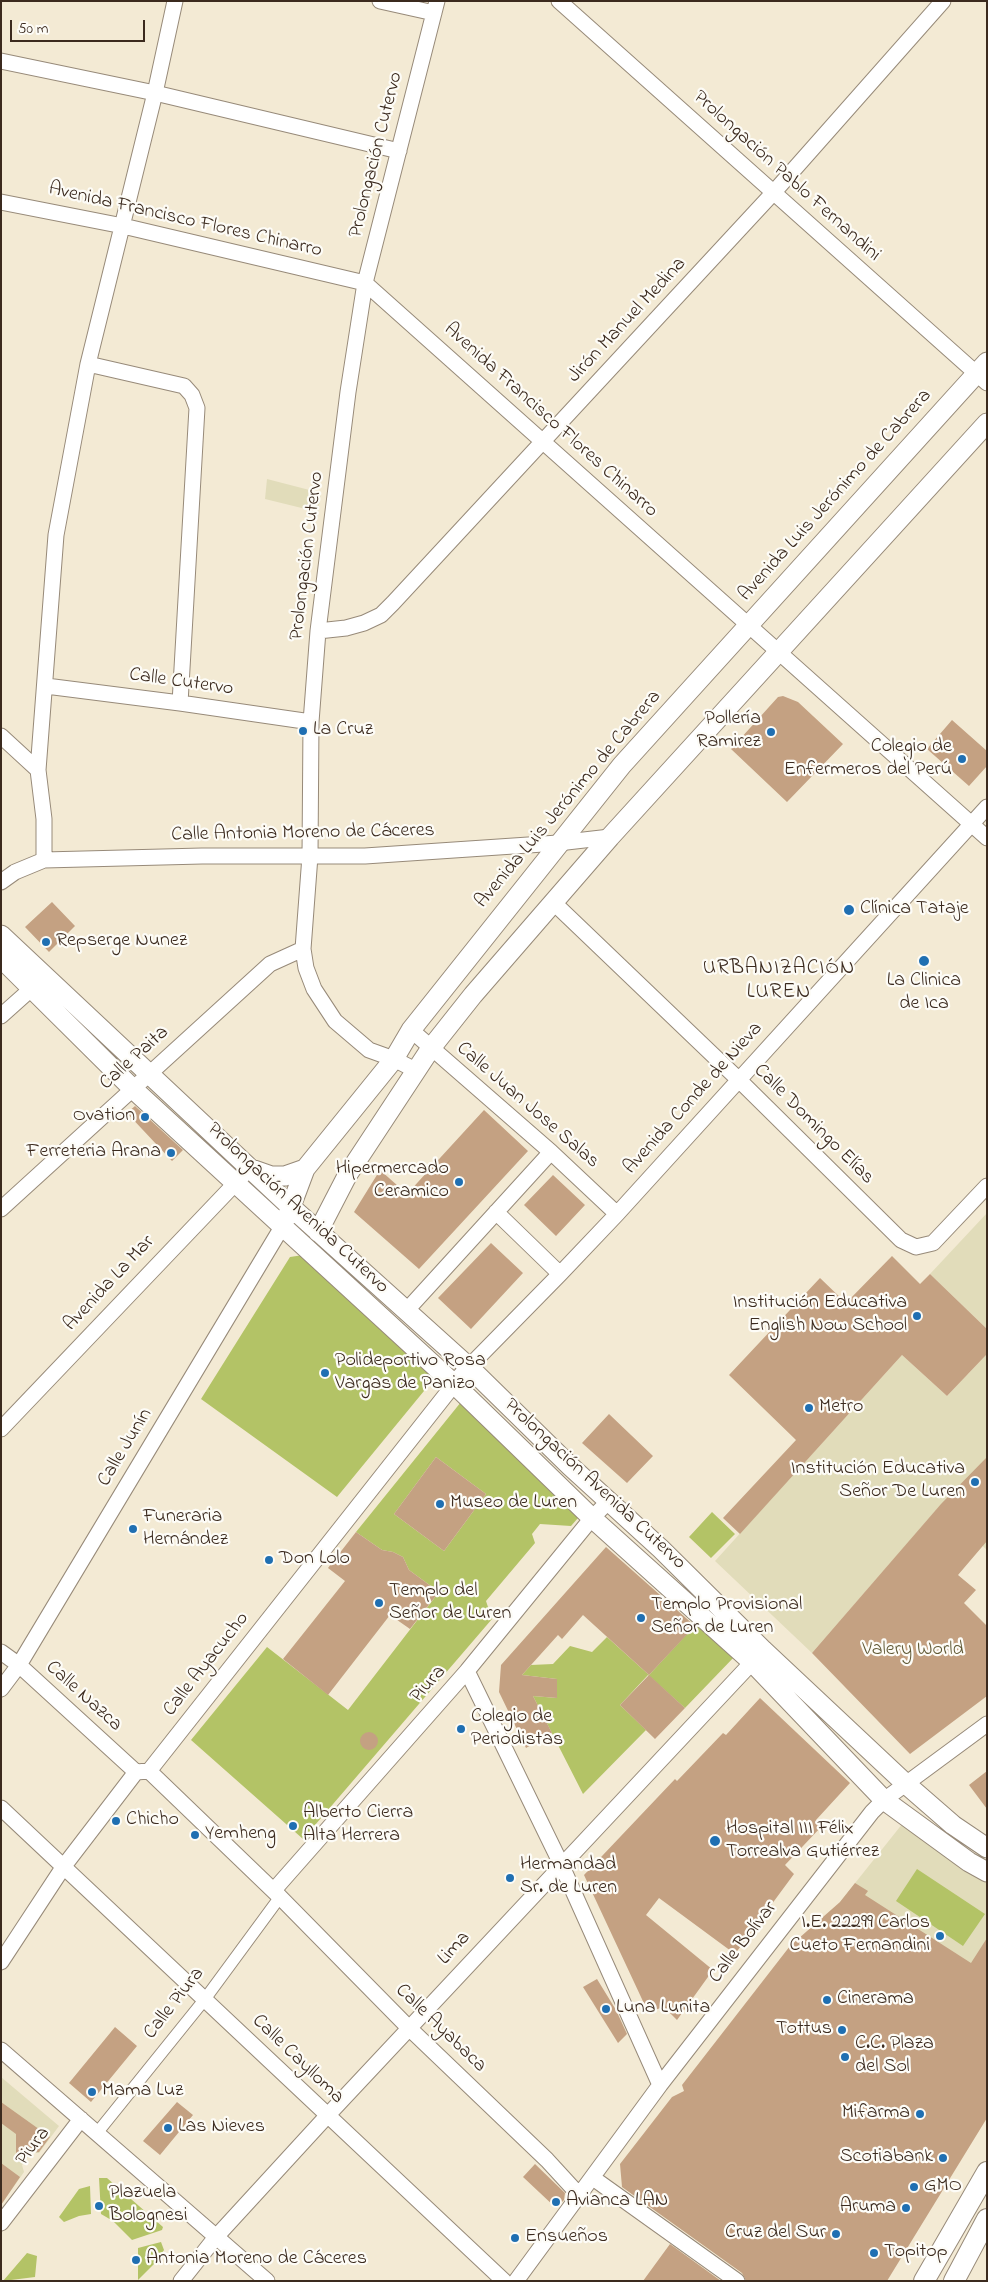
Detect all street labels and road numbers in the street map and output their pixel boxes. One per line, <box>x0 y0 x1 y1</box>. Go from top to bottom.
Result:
street label: Prolongación Cutervo <box>345 70 409 240</box>
street label: Prolongación Pablo Fernandini <box>687 86 885 268</box>
street label: Avenida Francisco Flores Chinarro <box>46 178 324 264</box>
street label: Jirón Manuel Medina <box>564 253 692 389</box>
street label: Avenida Francisco Flores Chinarro <box>438 318 662 524</box>
street label: Avenida Luis Jerónimo de Cabrera <box>734 385 938 607</box>
street label: Prolongación Cutervo <box>286 470 330 642</box>
street label: Calle Cutervo <box>127 664 235 702</box>
street label: Avenida Luis Jerónimo de Cabrera <box>471 686 667 914</box>
street label: Calle Antonia Moreno de Cáceres <box>171 820 435 848</box>
street label: Avenida Conde de Nieva <box>619 1018 769 1180</box>
street label: Calle Paita <box>95 1022 175 1096</box>
street label: Calle Juan Jose Salas <box>451 1037 603 1175</box>
street label: Calle Domingo Elías <box>748 1060 878 1190</box>
street label: Prolongación Avenida Cutervo <box>201 1118 393 1300</box>
street label: Avenida La Mar <box>59 1231 161 1337</box>
street label: Prolongación Avenida Cutervo <box>498 1394 690 1576</box>
street label: Calle Junín <box>93 1405 159 1491</box>
street label: Calle Ayacucho <box>159 1608 255 1722</box>
street label: Calle Nazca <box>40 1656 126 1738</box>
street label: Piura <box>406 1661 452 1709</box>
street label: Calle Bolívar <box>705 1897 783 1989</box>
street label: Lima <box>433 1927 477 1971</box>
street label: Calle Piura <box>139 1963 211 2045</box>
street label: Calle Ayabaca <box>389 1979 491 2079</box>
street label: Calle Caylloma <box>246 2010 348 2110</box>
street label: Piura <box>12 2123 56 2171</box>

